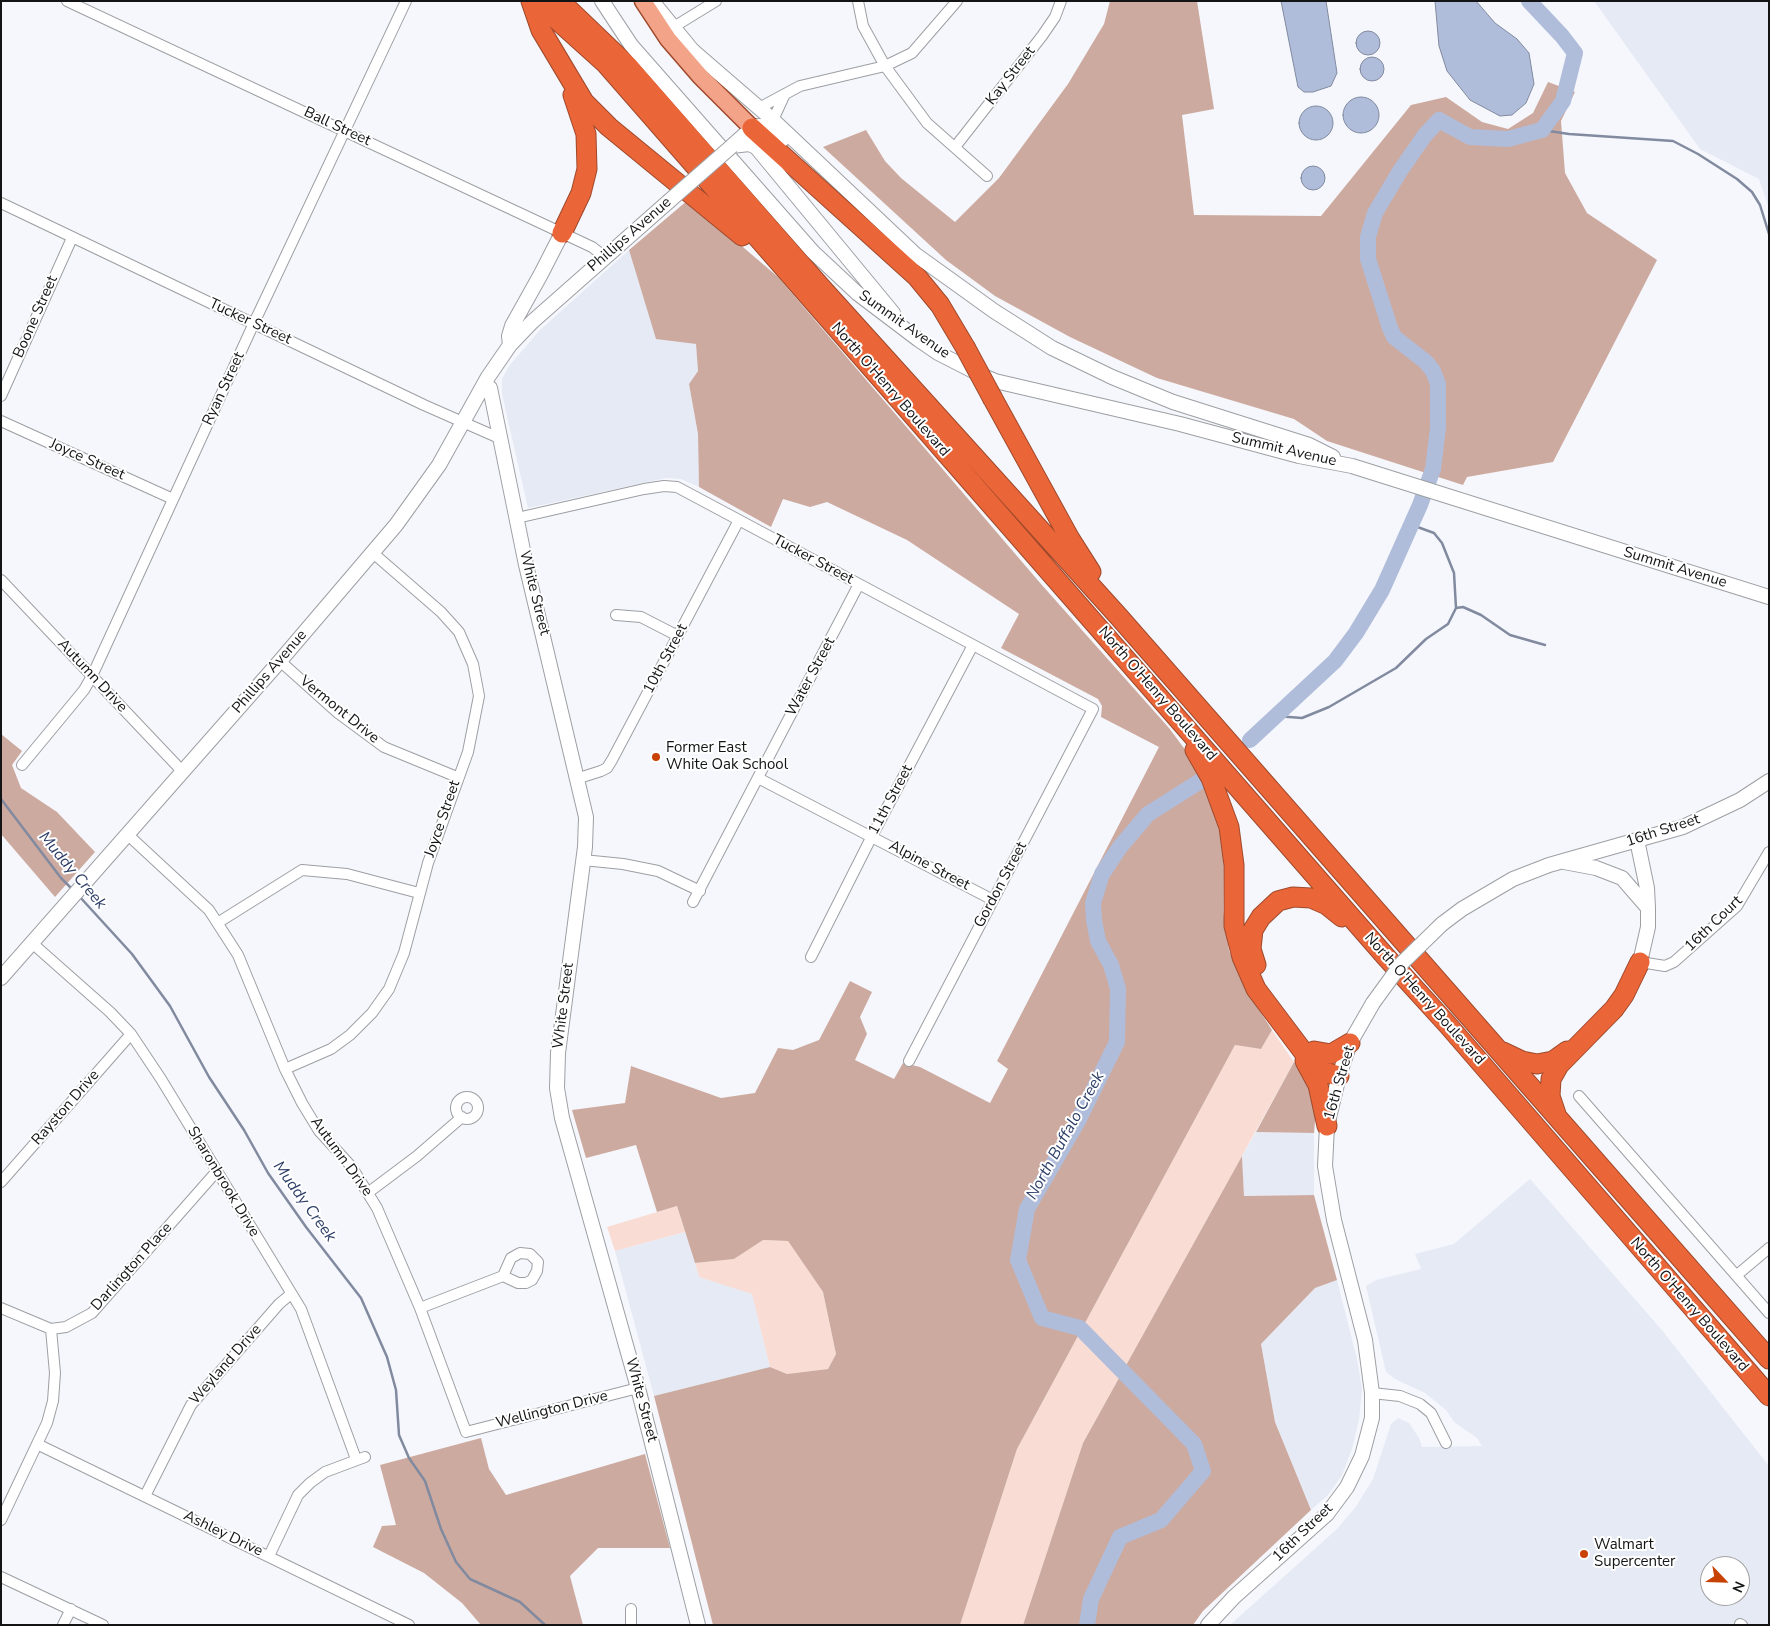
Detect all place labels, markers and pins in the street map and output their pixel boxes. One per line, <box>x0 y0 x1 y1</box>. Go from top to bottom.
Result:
place label: Former East White Oak School <box>666 739 788 774</box>
marker: Former East White Oak School <box>650 751 662 763</box>
place label: Walmart Supercenter <box>1594 1536 1675 1571</box>
marker: Walmart Supercenter <box>1578 1548 1590 1560</box>

